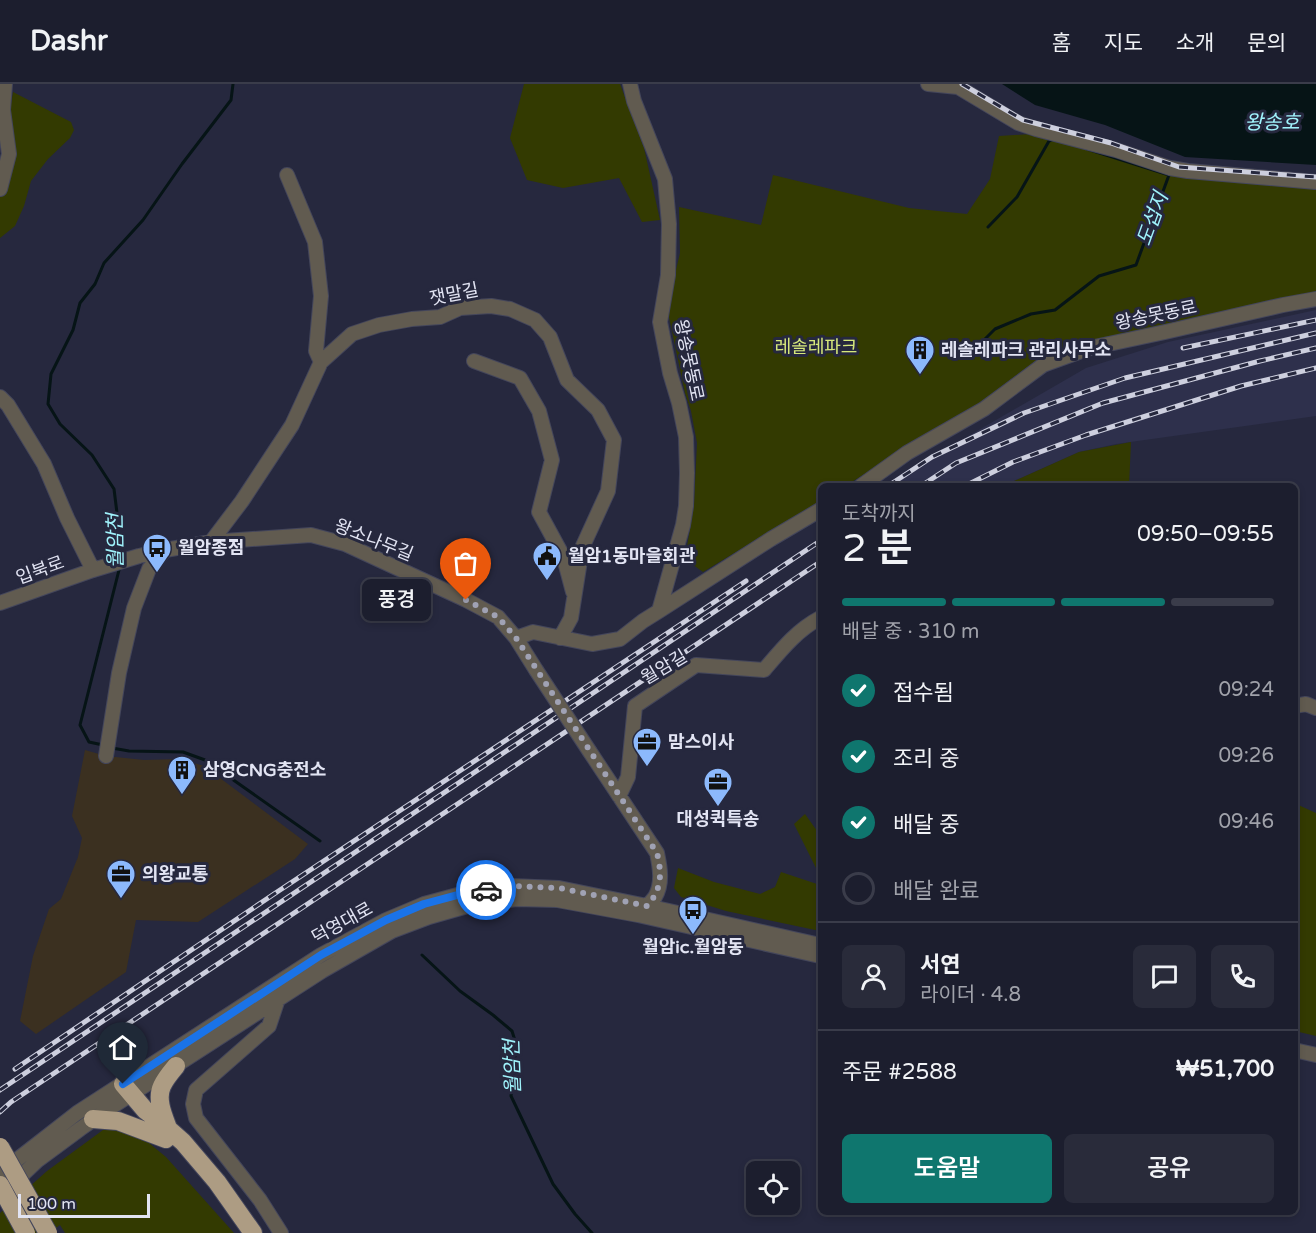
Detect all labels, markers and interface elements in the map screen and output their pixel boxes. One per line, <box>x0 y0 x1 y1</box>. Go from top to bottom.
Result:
text: Dashr <box>30 24 108 58</box>
text: 홈 <box>1052 31 1071 56</box>
text: 지도 <box>1104 31 1143 56</box>
text: 소개 <box>1176 31 1214 56</box>
text: 문의 <box>1247 31 1286 56</box>
water label: 왕송호 <box>1244 111 1301 135</box>
water label: 도섭지 <box>1132 187 1174 249</box>
street label: 잿말길 <box>428 278 480 310</box>
street label: 왕송못동로 <box>1113 296 1199 334</box>
street label: 왕송못동로 <box>670 317 708 403</box>
building icon: 레솔레파크 관리사무소 <box>904 334 936 376</box>
park label: 레솔레파크 <box>775 336 857 358</box>
place label: 레솔레파크 관리사무소 <box>941 339 1111 361</box>
text: 도착까지 <box>842 502 916 526</box>
water label: 월암천 <box>103 511 128 569</box>
street label: 왕소나무길 <box>331 514 417 566</box>
text: 09:50–09:55 <box>1137 521 1274 547</box>
text: 2 분 <box>842 525 913 572</box>
bus stop icon: 월암종점 <box>141 532 173 574</box>
place label: 월암종점 <box>178 537 244 559</box>
pin <box>440 538 491 600</box>
public building icon: 월암1동마을회관 <box>531 540 563 582</box>
place label: 월암1동마을회관 <box>568 545 696 567</box>
icon: bag <box>449 547 482 580</box>
street label: 입북로 <box>13 551 67 589</box>
callout: 풍경 <box>361 579 430 621</box>
text: 풍경 <box>378 588 415 612</box>
text: 배달 중 · 310 m <box>842 620 979 644</box>
street label: 월암길 <box>637 645 691 689</box>
icon: check <box>842 674 875 707</box>
text: 09:24 <box>1219 678 1274 702</box>
text: 접수됨 <box>893 680 954 706</box>
office icon: 맘스이사 <box>631 726 663 768</box>
place label: 맘스이사 <box>668 731 735 753</box>
icon: check <box>842 740 875 773</box>
text: 09:26 <box>1219 744 1274 768</box>
text: 조리 중 <box>893 746 959 772</box>
building icon: 삼영CNG충전소 <box>166 754 198 796</box>
place label: 삼영CNG충전소 <box>203 759 326 781</box>
office icon: 대성퀵특송 <box>702 766 734 808</box>
icon: check <box>842 806 875 839</box>
place label: 대성퀵특송 <box>677 808 759 830</box>
text: 09:46 <box>1219 810 1274 834</box>
text: 배달 중 <box>893 812 959 838</box>
office icon: 의왕교통 <box>105 858 137 900</box>
courier <box>456 860 516 920</box>
place label: 의왕교통 <box>142 863 208 885</box>
icon: car <box>470 874 503 907</box>
text: 배달 완료 <box>893 878 980 904</box>
bus stop icon: 월암ic.월암동 <box>677 894 709 936</box>
street label: 덕영대로 <box>308 897 376 949</box>
place label: 월암ic.월암동 <box>642 936 744 958</box>
button: person <box>842 945 905 1008</box>
button: chat <box>1133 945 1196 1008</box>
button: phone <box>1211 945 1274 1008</box>
text: 서연 <box>920 952 960 978</box>
text: 라이더 · 4.8 <box>920 983 1021 1007</box>
pin <box>97 1022 148 1084</box>
icon: home <box>106 1031 139 1064</box>
water label: 월암천 <box>500 1036 526 1095</box>
text: ₩51,700 <box>1176 1056 1274 1082</box>
text: 주문 #2588 <box>842 1059 957 1085</box>
button: 도움말 <box>842 1134 1052 1203</box>
button: 공유 <box>1064 1134 1274 1203</box>
map controls <box>746 1161 800 1215</box>
button: locate <box>746 1161 800 1215</box>
scale bar <box>18 1191 150 1218</box>
text: 100 m <box>27 1194 76 1214</box>

